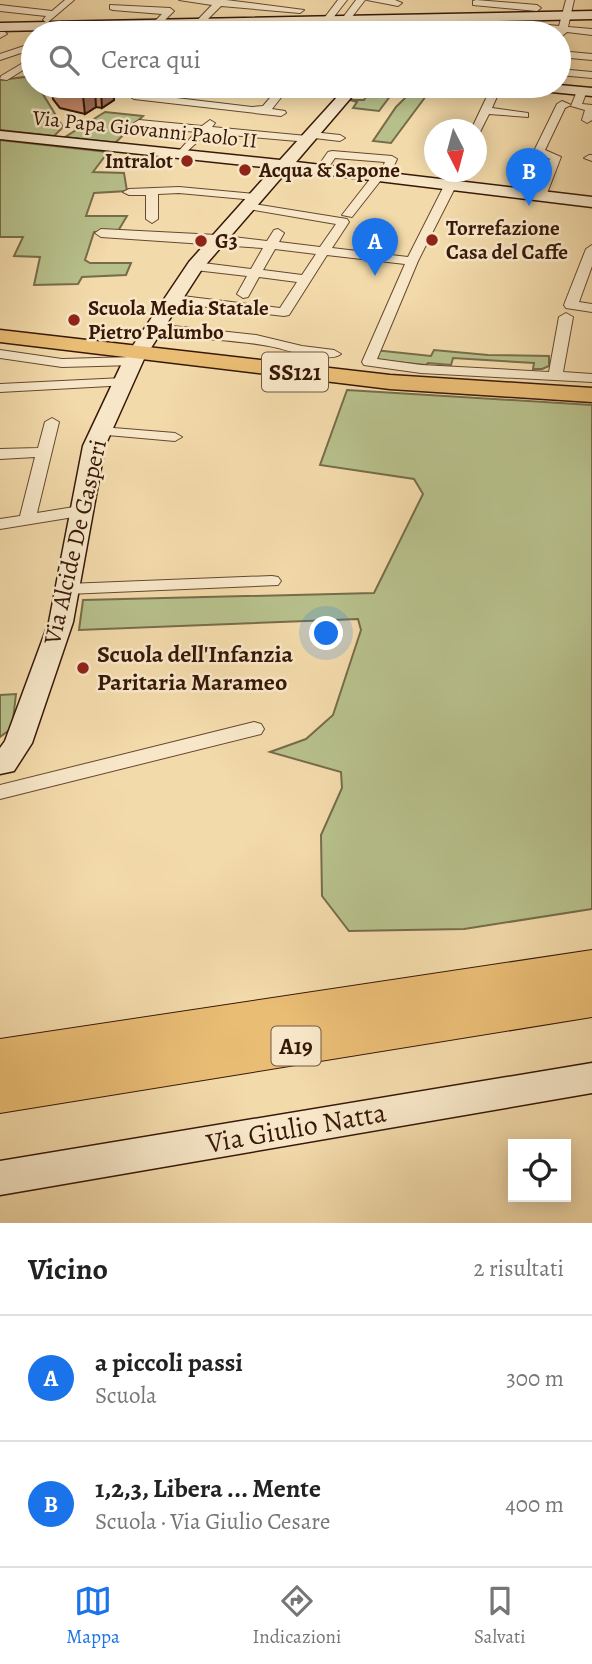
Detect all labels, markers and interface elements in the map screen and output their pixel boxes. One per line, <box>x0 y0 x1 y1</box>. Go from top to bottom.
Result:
search box <box>21 21 571 98</box>
icon: search <box>45 41 83 79</box>
text: Cerca qui <box>101 42 201 77</box>
street label: Via Papa Giovanni Paolo II <box>30 103 259 155</box>
north arrow <box>424 119 487 182</box>
place label: Intralot <box>105 147 173 175</box>
pin: B <box>506 148 552 206</box>
marker: Intralot <box>179 153 195 169</box>
place label: Acqua & Sapone <box>258 156 400 184</box>
marker: Acqua & Sapone <box>237 162 253 178</box>
place label: Torrefazione Casa del Caffe <box>446 214 568 266</box>
pin: A <box>352 218 398 276</box>
place label: G3 <box>215 227 238 255</box>
marker: Torrefazione Casa del Caffe <box>424 232 440 248</box>
marker: G3 <box>193 233 209 249</box>
place label: Scuola Media Statale Pietro Palumbo <box>88 294 269 346</box>
marker: Scuola Media Statale Pietro Palumbo <box>66 312 82 328</box>
road number: SS121 <box>262 352 328 392</box>
street label: Via Alcide De Gasperi <box>36 436 114 649</box>
your location <box>309 616 343 650</box>
place label: Scuola dell'Infanzia Paritaria Marameo <box>97 638 293 698</box>
marker: Scuola dell'Infanzia Paritaria Marameo <box>75 660 91 676</box>
road number: A19 <box>272 1026 320 1065</box>
street label: Via Giulio Natta <box>202 1093 389 1163</box>
map controls <box>508 1139 571 1202</box>
button: locate <box>508 1139 571 1202</box>
text: Vicino <box>28 1249 108 1289</box>
text: 2 risultati <box>474 1253 564 1284</box>
text: a piccoli passi <box>95 1345 243 1380</box>
text: A <box>44 1363 58 1394</box>
text: 300 m <box>506 1363 564 1394</box>
text: Scuola <box>95 1380 157 1411</box>
text: 1,2,3, Libera ... Mente <box>95 1471 321 1506</box>
text: B <box>44 1489 58 1520</box>
text: 400 m <box>505 1489 564 1520</box>
text: Scuola · Via Giulio Cesare <box>95 1506 330 1537</box>
tab: Mappa <box>66 1582 120 1650</box>
tab: Indicazioni <box>253 1582 341 1650</box>
tab: Salvati <box>474 1582 526 1650</box>

